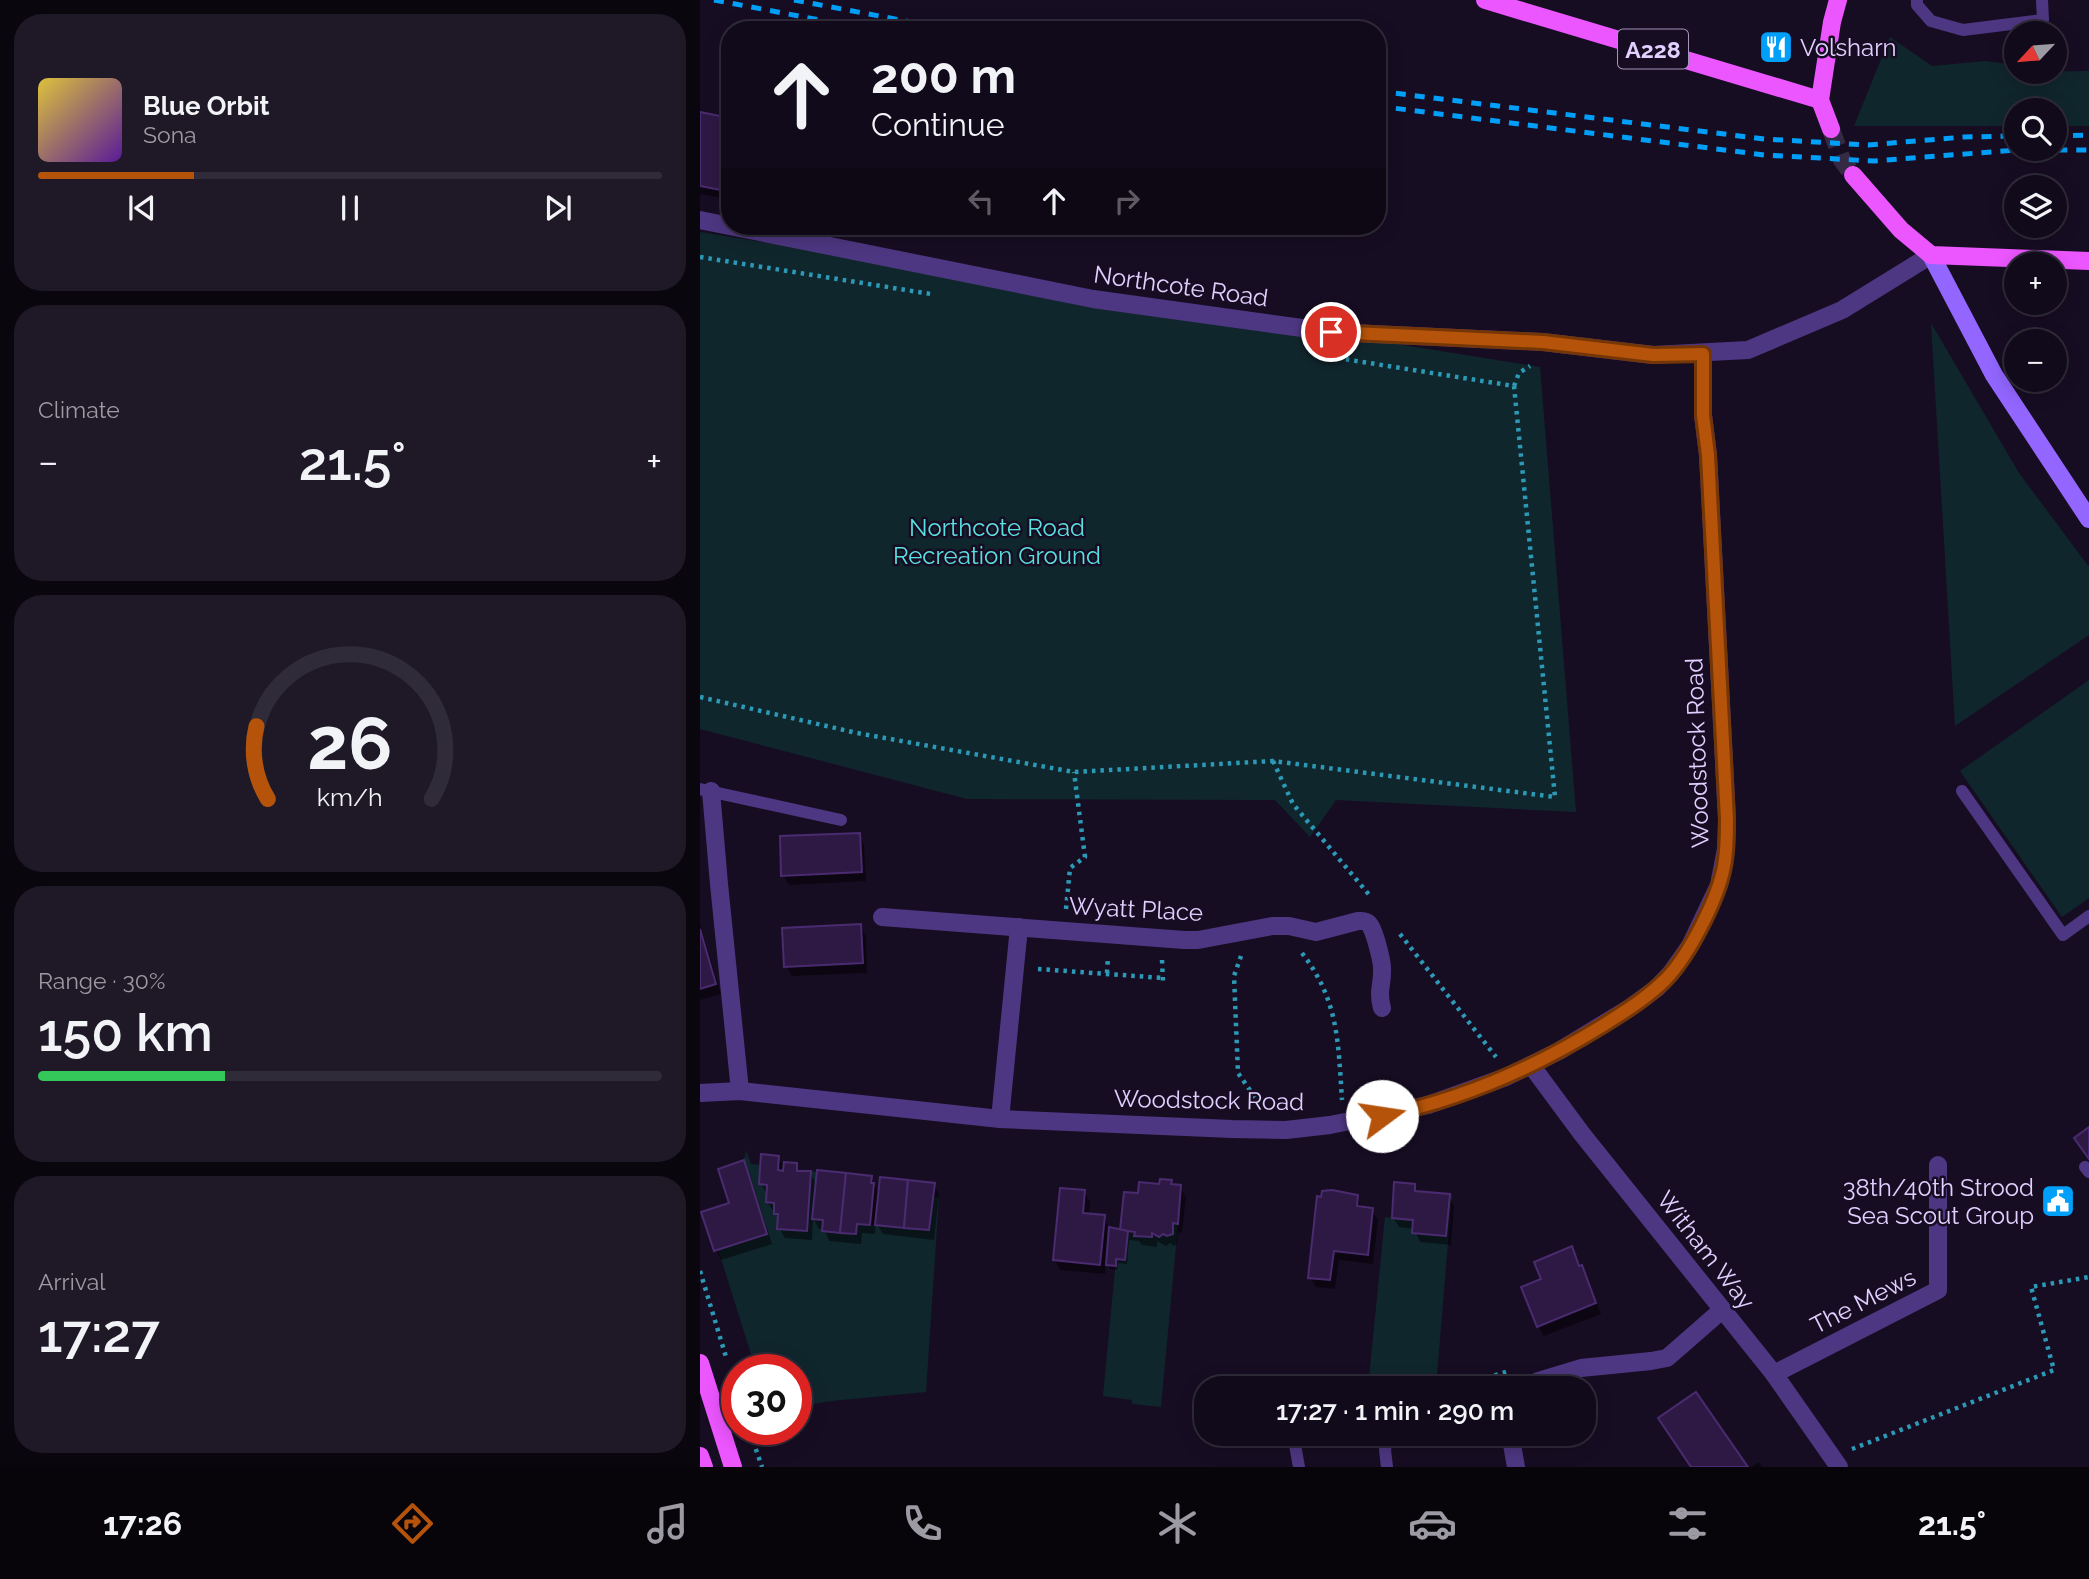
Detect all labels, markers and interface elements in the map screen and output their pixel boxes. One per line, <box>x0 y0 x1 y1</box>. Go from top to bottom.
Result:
north arrow <box>2004 21 2067 84</box>
map controls <box>2004 21 2067 392</box>
restaurant icon: Volsharn <box>1757 28 1795 66</box>
road number: A228 <box>1618 30 1688 68</box>
place label: Volsharn <box>1800 33 1897 62</box>
text: 200 m <box>871 47 1016 104</box>
icon: ahead <box>756 49 847 140</box>
text: Blue Orbit <box>143 91 270 121</box>
button: search <box>2004 98 2067 161</box>
text: Continue <box>871 106 1005 143</box>
text: Sona <box>143 121 197 148</box>
button: layers <box>2004 175 2067 238</box>
icon: left <box>962 182 1000 220</box>
icon: ahead <box>1035 182 1073 220</box>
icon: right <box>1108 182 1146 220</box>
icon: previous <box>123 189 161 227</box>
icon: pause <box>331 189 369 227</box>
icon: next <box>539 189 577 227</box>
button: + <box>2004 252 2067 315</box>
street label: Northcote Road <box>1092 259 1270 313</box>
pin <box>1301 302 1361 362</box>
icon: arrive <box>1312 313 1350 351</box>
button: − <box>2004 329 2067 392</box>
text: Climate <box>38 396 120 423</box>
text: 21.5° <box>299 431 406 492</box>
text: − <box>38 439 58 484</box>
text: + <box>646 439 662 484</box>
park label: Northcote Road Recreation Ground <box>893 513 1101 570</box>
street label: Woodstock Road <box>1679 657 1715 849</box>
text: 26 <box>307 702 393 787</box>
text: km/h <box>317 782 383 812</box>
street label: Wyatt Place <box>1068 891 1204 927</box>
text: Range · 30% <box>38 967 165 994</box>
text: 150 km <box>38 1002 213 1063</box>
position arrow <box>1345 1079 1419 1153</box>
street label: Woodstock Road <box>1114 1084 1304 1116</box>
place label: 38th/40th Strood Sea Scout Group <box>1843 1173 2034 1230</box>
public building icon: 38th/40th Strood Sea Scout Group <box>2039 1182 2077 1220</box>
street label: Witham Way <box>1651 1185 1761 1315</box>
street label: The Mews <box>1806 1262 1920 1340</box>
text: Arrival <box>38 1268 105 1295</box>
text: 17:27 <box>38 1303 160 1364</box>
speed limit sign: 30 <box>721 1354 812 1445</box>
text: 17:27 · 1 min · 290 m <box>1276 1396 1514 1426</box>
icon: directions <box>388 1499 437 1548</box>
icon: music <box>643 1499 692 1548</box>
icon: phone <box>898 1499 947 1548</box>
icon: climate <box>1153 1499 1202 1548</box>
icon: car <box>1408 1499 1457 1548</box>
icon: filters <box>1663 1499 1712 1548</box>
text: 17:26 <box>103 1505 182 1542</box>
text: 21.5° <box>1918 1505 1986 1542</box>

